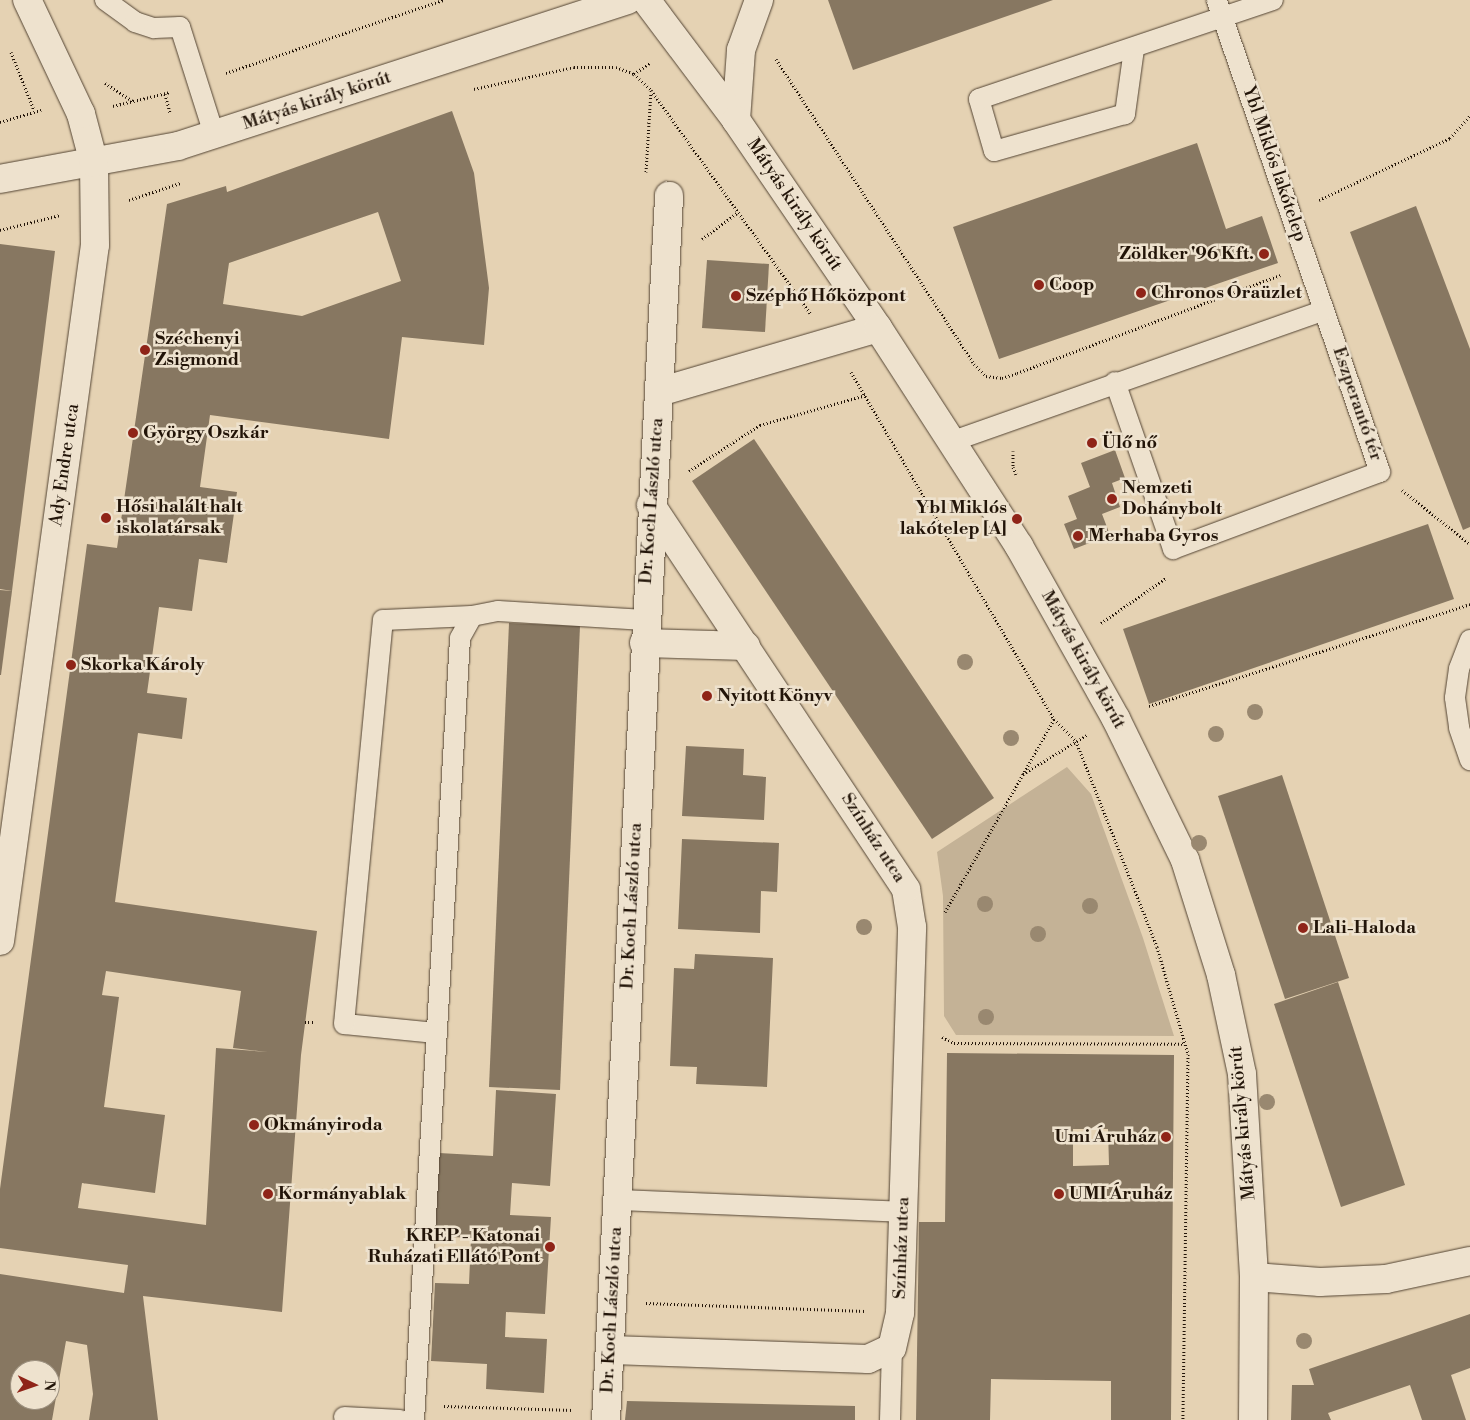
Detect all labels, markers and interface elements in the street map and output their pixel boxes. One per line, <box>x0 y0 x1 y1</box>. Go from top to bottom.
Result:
street label: Mátyás király körút <box>240 67 394 135</box>
street label: Ybl Miklós lakótelep <box>1237 83 1311 245</box>
street label: Mátyás király körút <box>742 135 846 275</box>
place label: Zöldker '96 Kft. <box>1120 243 1254 265</box>
marker: Zöldker '96 Kft. <box>1258 248 1270 260</box>
place label: Coop <box>1049 274 1094 296</box>
marker: Coop <box>1033 279 1045 291</box>
place label: Chronos Óraüzlet <box>1151 282 1302 304</box>
place label: Széphő Hőközpont <box>746 285 906 307</box>
marker: Chronos Óraüzlet <box>1135 287 1147 299</box>
marker: Széphő Hőközpont <box>730 290 742 302</box>
place label: Széchenyi Zsigmond <box>155 329 239 372</box>
marker: Széchenyi Zsigmond <box>139 344 151 356</box>
street label: Eszperantó tér <box>1327 344 1387 464</box>
street label: Ady Endre utca <box>46 402 84 528</box>
street label: Dr. Koch László utca <box>635 417 669 585</box>
place label: György Oszkár <box>143 422 269 444</box>
marker: György Oszkár <box>127 427 139 439</box>
place label: Ülő nő <box>1102 432 1157 454</box>
marker: Ülő nő <box>1086 437 1098 449</box>
place label: Nemzeti Dohánybolt <box>1122 478 1222 520</box>
marker: Nemzeti Dohánybolt <box>1106 493 1118 505</box>
place label: Hősi halált halt iskolatársak <box>116 497 243 540</box>
place label: Ybl Miklós lakótelep [A] <box>900 498 1007 540</box>
marker: Hősi halált halt iskolatársak <box>100 512 112 524</box>
marker: Ybl Miklós lakótelep [A] <box>1011 513 1023 525</box>
place label: Merhaba Gyros <box>1088 525 1218 547</box>
marker: Merhaba Gyros <box>1072 530 1084 542</box>
street label: Mátyás király körút <box>1036 587 1130 733</box>
place label: Skorka Károly <box>81 654 205 676</box>
marker: Skorka Károly <box>65 659 77 671</box>
place label: Nyitott Könyv <box>717 685 832 707</box>
marker: Nyitott Könyv <box>701 690 713 702</box>
street label: Színház utca <box>836 789 910 887</box>
street label: Dr. Koch László utca <box>617 822 647 990</box>
place label: Lali-Haloda <box>1313 917 1416 939</box>
marker: Lali-Haloda <box>1297 922 1309 934</box>
street label: Mátyás király körút <box>1225 1045 1261 1201</box>
place label: Okmányiroda <box>264 1114 383 1136</box>
marker: Okmányiroda <box>248 1119 260 1131</box>
place label: Umi Áruház <box>1055 1126 1156 1148</box>
marker: Umi Áruház <box>1160 1131 1172 1143</box>
place label: Kormányablak <box>278 1183 406 1205</box>
place label: UMI Áruház <box>1069 1183 1172 1205</box>
marker: Kormányablak <box>262 1188 274 1200</box>
marker: UMI Áruház <box>1053 1188 1065 1200</box>
street label: Színház utca <box>889 1196 915 1300</box>
place label: KREP - Katonai Ruházati Ellátó Pont <box>368 1226 540 1268</box>
street label: Dr. Koch László utca <box>597 1226 627 1394</box>
marker: KREP - Katonai Ruházati Ellátó Pont <box>544 1241 556 1253</box>
north arrow <box>10 1360 60 1410</box>
text: N <box>40 1380 58 1392</box>

